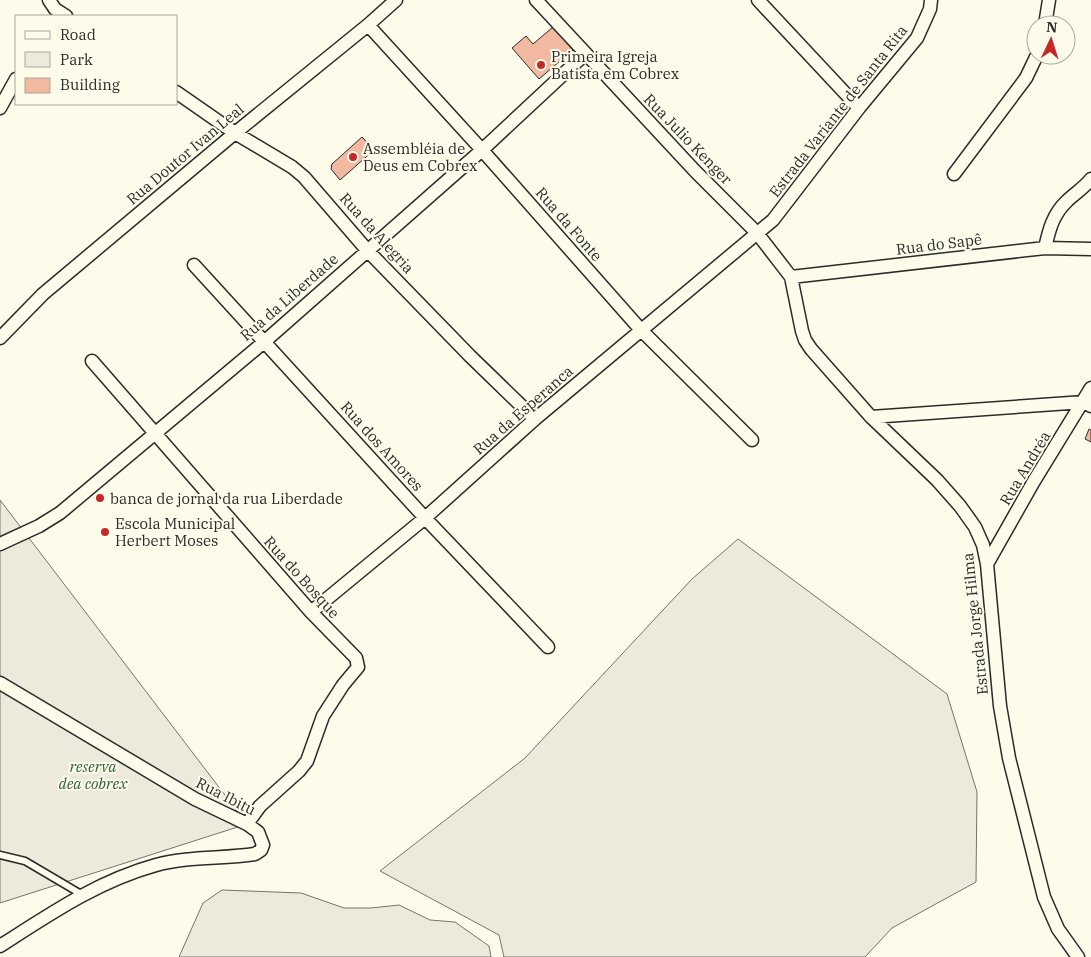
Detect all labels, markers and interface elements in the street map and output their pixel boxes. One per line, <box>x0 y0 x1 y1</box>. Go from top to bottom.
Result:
legend <box>15 15 178 105</box>
north arrow <box>1026 15 1076 65</box>
text: N <box>1046 18 1058 36</box>
street label: Estrada Variante de Santa Rita <box>765 21 911 201</box>
text: Road <box>60 25 96 44</box>
place label: Primeira Igreja Batista em Cobrex <box>551 47 679 83</box>
text: Park <box>60 50 93 69</box>
marker: Primeira Igreja Batista em Cobrex <box>535 59 547 71</box>
text: Building <box>60 75 120 94</box>
street label: Rua Julio Kenger <box>640 90 736 189</box>
street label: Rua Doutor Ivan Leal <box>122 99 248 209</box>
place label: Assembléia de Deus em Cobrex <box>363 139 478 175</box>
marker: Assembléia de Deus em Cobrex <box>347 151 359 163</box>
street label: Rua da Fonte <box>532 183 606 265</box>
street label: Rua da Alegria <box>336 189 418 277</box>
street label: Rua do Sapê <box>895 229 983 259</box>
street label: Rua da Liberdade <box>236 249 342 345</box>
street label: Rua da Esperanca <box>469 361 577 459</box>
street label: Rua dos Amores <box>337 397 427 495</box>
street label: Rua Andréa <box>995 428 1055 508</box>
place label: banca de jornal da rua Liberdade <box>110 489 343 508</box>
marker: banca de jornal da rua Liberdade <box>94 492 106 504</box>
place label: Escola Municipal Herbert Moses <box>115 514 235 550</box>
marker: Escola Municipal Herbert Moses <box>99 526 111 538</box>
street label: Rua do Bosque <box>260 532 344 622</box>
street label: Estrada Jorge Hilma <box>958 552 992 696</box>
park label: reserva dea cobrex <box>58 757 128 793</box>
street label: Rua Ibitu <box>193 773 259 819</box>

